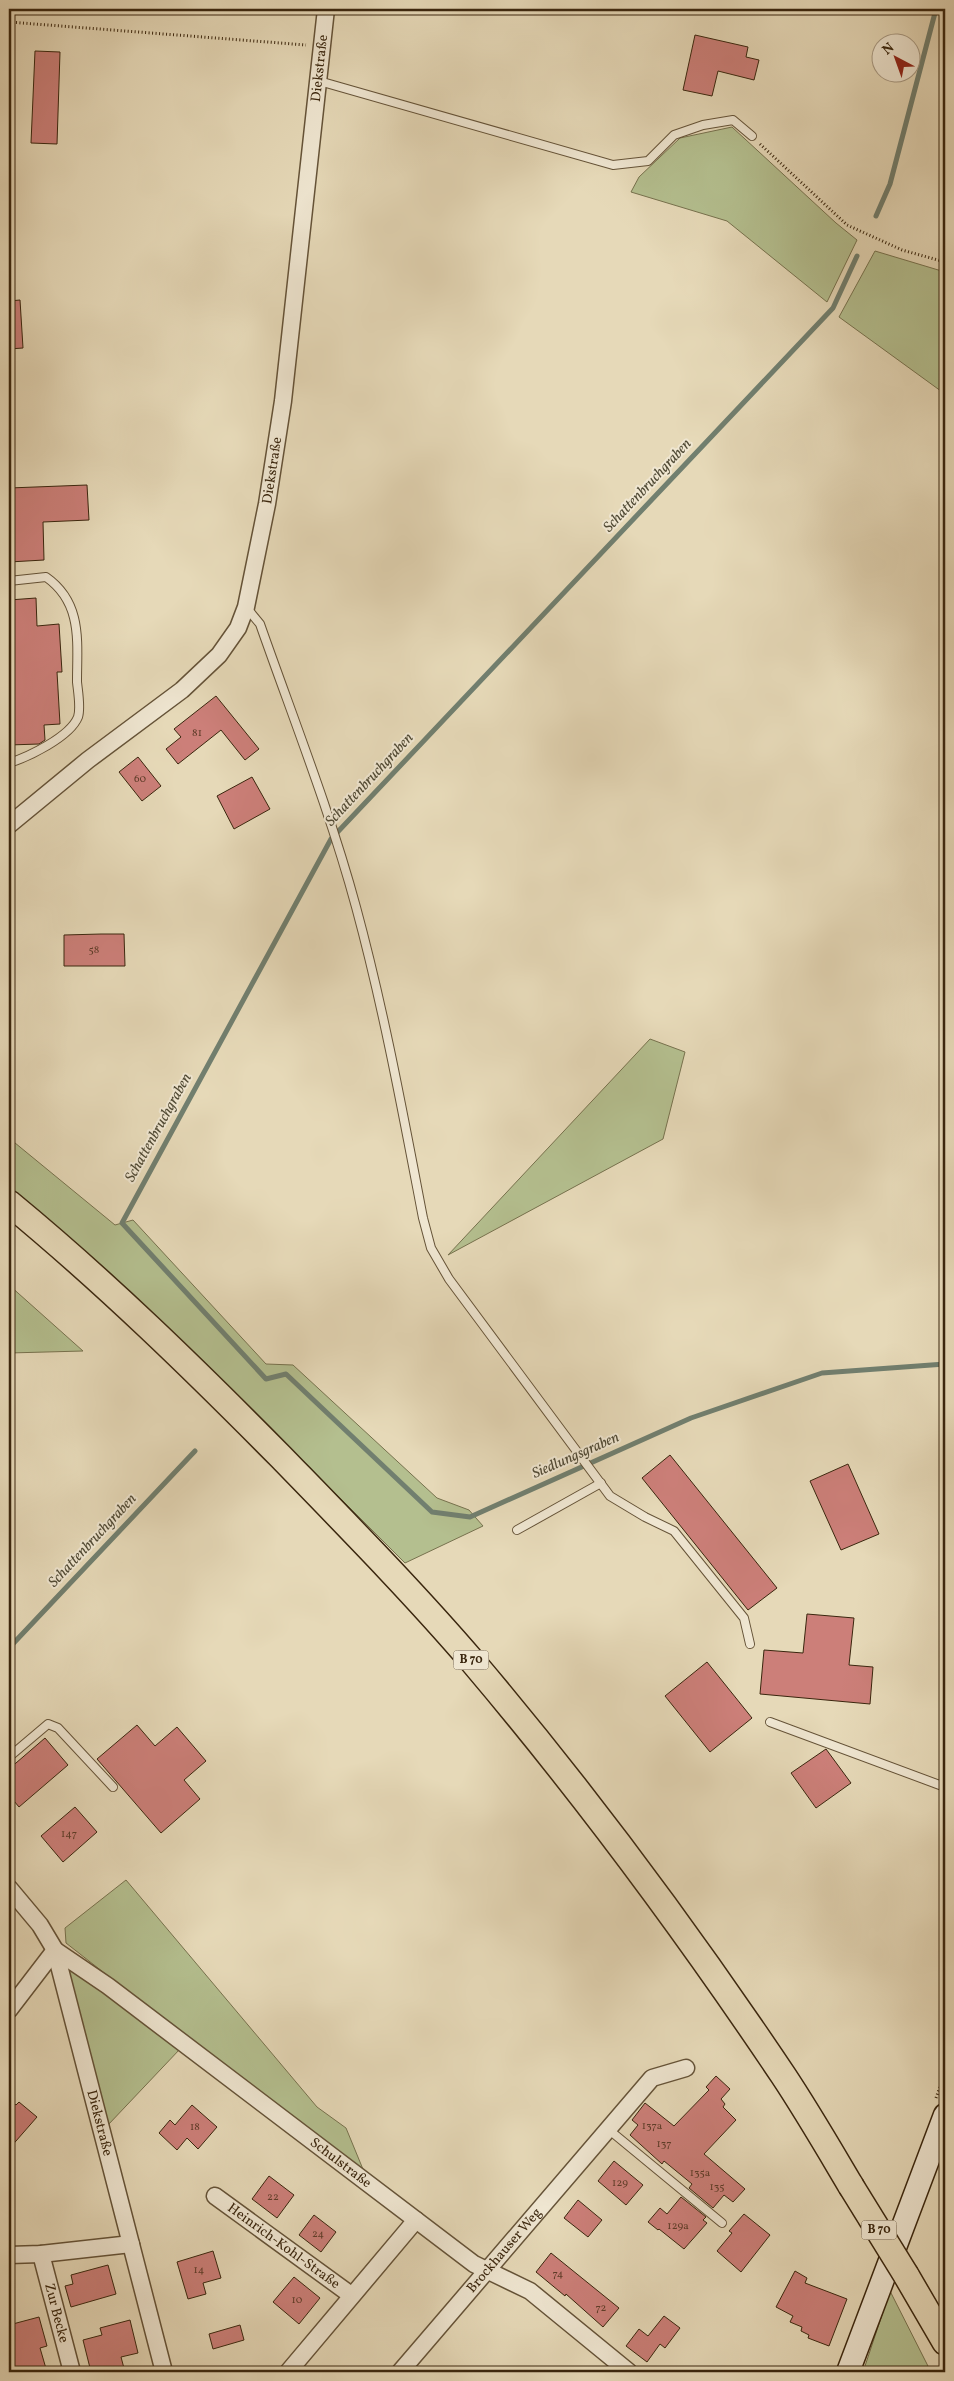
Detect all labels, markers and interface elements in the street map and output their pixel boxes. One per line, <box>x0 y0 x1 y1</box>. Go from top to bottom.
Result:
north arrow <box>872 32 922 82</box>
street label: Diekstraße <box>306 33 333 103</box>
text: N <box>878 39 899 60</box>
water label: Schattenbruchgraben <box>599 434 697 537</box>
street label: Diekstraße <box>258 435 287 505</box>
house number: 81 <box>192 726 202 741</box>
water label: Schattenbruchgraben <box>321 728 419 831</box>
house number: 60 <box>134 772 146 787</box>
house number: 58 <box>89 943 100 958</box>
water label: Schattenbruchgraben <box>120 1070 198 1186</box>
water label: Siedlungsgraben <box>529 1427 623 1485</box>
water label: Schattenbruchgraben <box>44 1489 142 1592</box>
road number: B 70 <box>454 1650 488 1670</box>
house number: 147 <box>61 1827 77 1842</box>
street label: Diekstraße <box>82 2088 117 2158</box>
house number: 137a <box>642 2119 663 2134</box>
house number: 18 <box>190 2120 200 2135</box>
street label: Schulstraße <box>306 2133 376 2193</box>
house number: 137 <box>656 2137 672 2152</box>
house number: 135a <box>690 2166 711 2181</box>
house number: 129 <box>612 2176 628 2191</box>
house number: 135 <box>709 2180 725 2195</box>
house number: 22 <box>267 2190 279 2205</box>
street label: Heinrich-Kohl-Straße <box>224 2199 344 2294</box>
street label: Brockhauser Weg <box>462 2204 546 2297</box>
house number: 129a <box>667 2219 689 2234</box>
road number: B 70 <box>862 2220 896 2240</box>
house number: 24 <box>312 2227 324 2242</box>
house number: 14 <box>194 2263 205 2278</box>
house number: 74 <box>553 2267 564 2282</box>
street label: Zur Becke <box>40 2281 74 2345</box>
house number: 10 <box>292 2293 303 2308</box>
house number: 72 <box>595 2301 607 2316</box>

